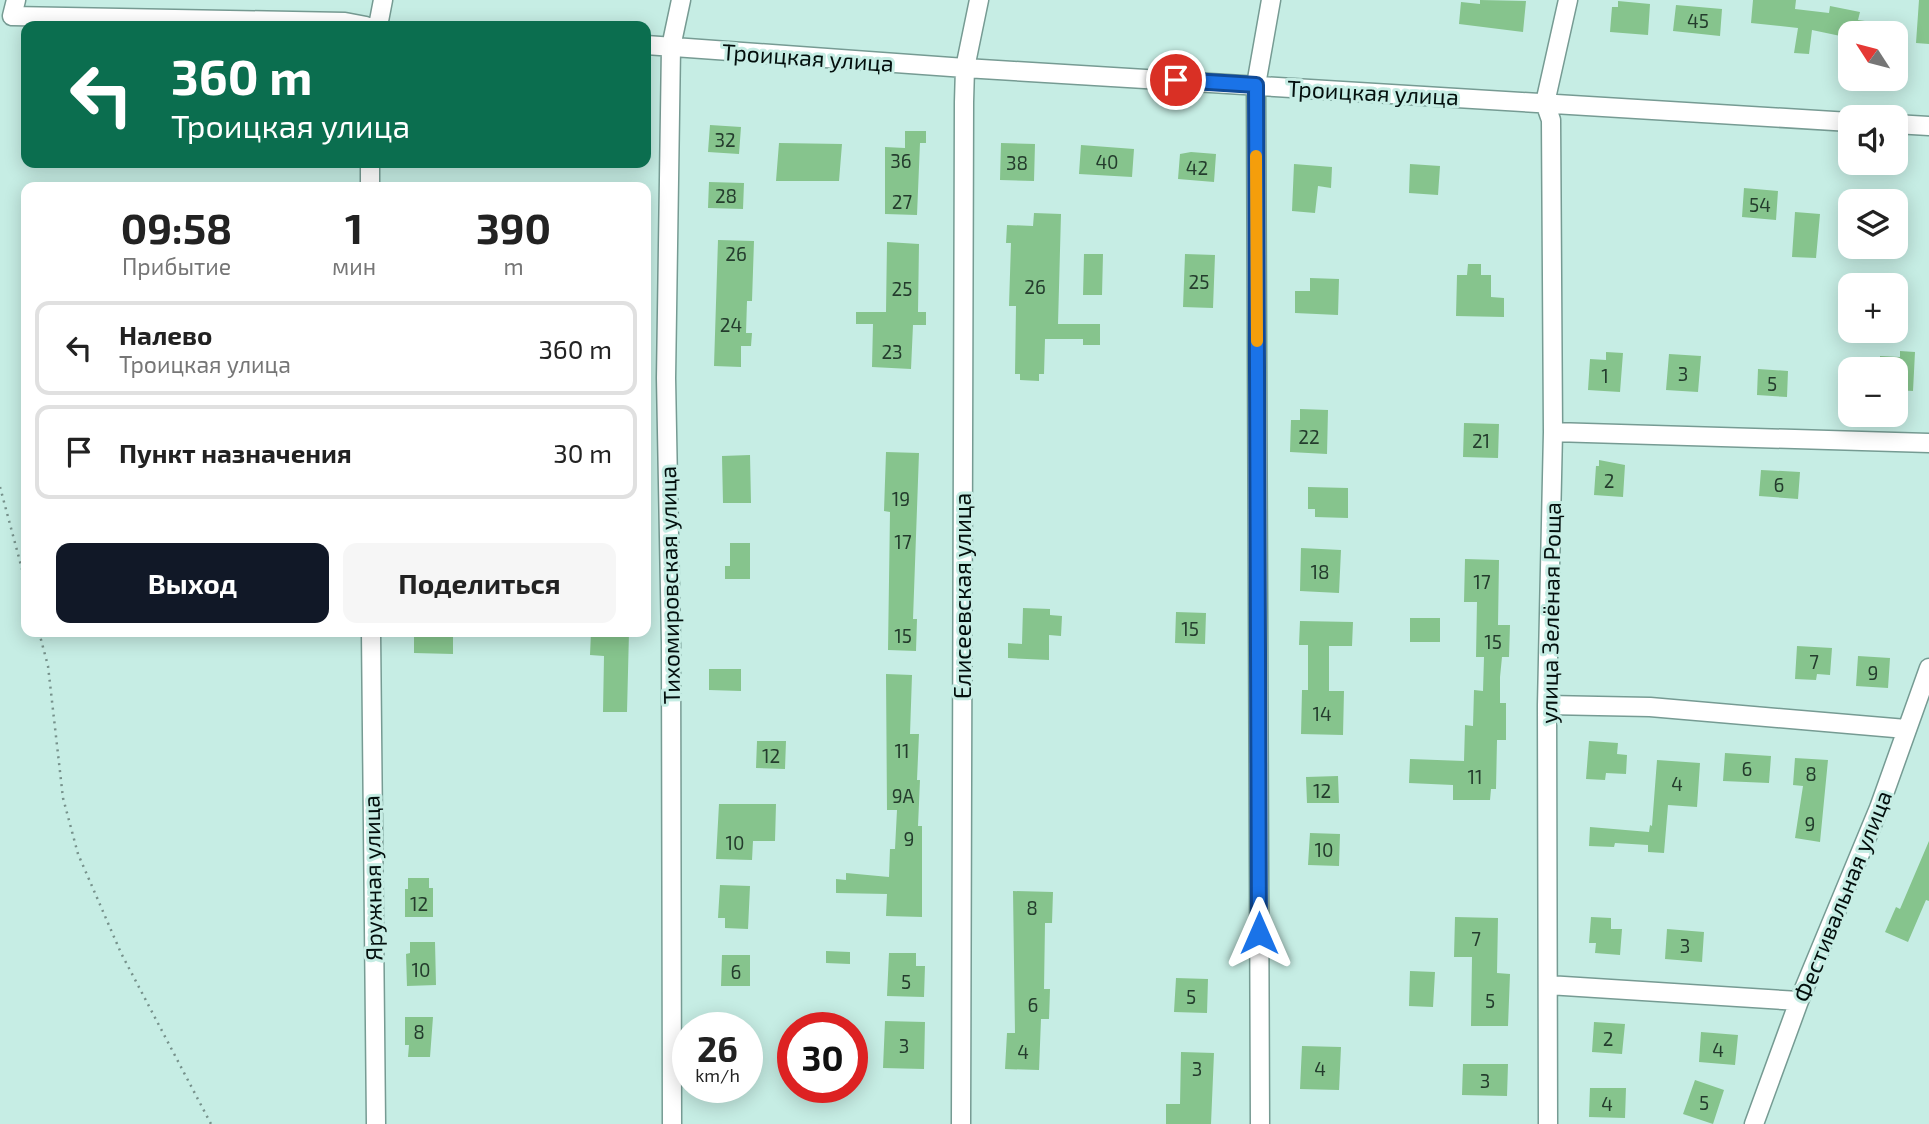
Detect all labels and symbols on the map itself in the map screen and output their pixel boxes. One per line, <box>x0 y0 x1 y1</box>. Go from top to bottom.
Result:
house number: 45 <box>1687 9 1709 32</box>
north arrow <box>1838 21 1908 91</box>
street label: Троицкая улица <box>721 37 895 78</box>
pin <box>1146 50 1206 110</box>
street label: Троицкая улица <box>1286 74 1460 111</box>
house number: 32 <box>714 128 736 151</box>
house number: 36 <box>890 149 912 172</box>
house number: 40 <box>1095 150 1119 173</box>
house number: 38 <box>1006 151 1028 174</box>
house number: 42 <box>1186 156 1208 179</box>
house number: 28 <box>715 184 737 207</box>
house number: 27 <box>892 190 912 213</box>
house number: 54 <box>1749 193 1771 216</box>
house number: 26 <box>725 242 747 265</box>
house number: 25 <box>1189 270 1209 293</box>
house number: 26 <box>1024 275 1046 298</box>
house number: 25 <box>892 277 912 300</box>
house number: 24 <box>720 313 742 336</box>
house number: 23 <box>881 340 903 363</box>
house number: 3 <box>1678 362 1688 385</box>
house number: 1 <box>1601 364 1609 387</box>
house number: 5 <box>1767 372 1777 395</box>
house number: 22 <box>1298 425 1320 448</box>
house number: 21 <box>1472 429 1490 452</box>
street label: Тихомировская улица <box>653 466 686 704</box>
house number: 2 <box>1604 469 1614 492</box>
house number: 6 <box>1774 473 1784 496</box>
house number: 19 <box>892 487 910 510</box>
street label: Елисеевская улица <box>948 493 977 699</box>
street label: улица Зелёная Роща <box>1534 502 1567 724</box>
house number: 17 <box>894 530 912 553</box>
house number: 18 <box>1310 560 1330 583</box>
house number: 17 <box>1473 570 1491 593</box>
house number: 15 <box>1181 617 1199 640</box>
house number: 15 <box>894 624 912 647</box>
house number: 15 <box>1484 630 1502 653</box>
house number: 7 <box>1809 650 1819 673</box>
house number: 9 <box>1868 661 1878 684</box>
house number: 14 <box>1312 702 1332 725</box>
house number: 11 <box>894 739 910 762</box>
house number: 12 <box>762 744 780 767</box>
house number: 6 <box>1742 757 1752 780</box>
house number: 8 <box>1805 762 1817 785</box>
house number: 11 <box>1467 765 1483 788</box>
house number: 4 <box>1671 772 1683 795</box>
house number: 12 <box>1313 779 1331 802</box>
house number: 9А <box>892 784 915 807</box>
street label: Фестивальная улица <box>1787 786 1898 1006</box>
street label: Яружная улица <box>357 795 388 961</box>
house number: 9 <box>1805 812 1815 835</box>
house number: 9 <box>904 827 914 850</box>
house number: 10 <box>725 831 745 854</box>
house number: 10 <box>1314 838 1334 861</box>
house number: 12 <box>410 892 428 915</box>
house number: 8 <box>1026 896 1038 919</box>
position arrow <box>1222 896 1296 970</box>
house number: 7 <box>1471 927 1481 950</box>
house number: 3 <box>1680 934 1690 957</box>
house number: 10 <box>411 958 431 981</box>
house number: 6 <box>731 960 741 983</box>
house number: 5 <box>901 970 911 993</box>
house number: 5 <box>1186 985 1196 1008</box>
house number: 5 <box>1485 989 1495 1012</box>
house number: 6 <box>1028 993 1038 1016</box>
speed limit sign: 30 <box>777 1012 868 1103</box>
house number: 8 <box>413 1020 425 1043</box>
house number: 2 <box>1603 1027 1613 1050</box>
house number: 3 <box>899 1034 909 1057</box>
house number: 4 <box>1712 1038 1724 1061</box>
house number: 4 <box>1017 1040 1029 1063</box>
house number: 3 <box>1192 1057 1202 1080</box>
house number: 4 <box>1314 1057 1326 1080</box>
house number: 3 <box>1480 1069 1490 1092</box>
house number: 5 <box>1699 1091 1709 1114</box>
house number: 4 <box>1601 1092 1613 1115</box>

